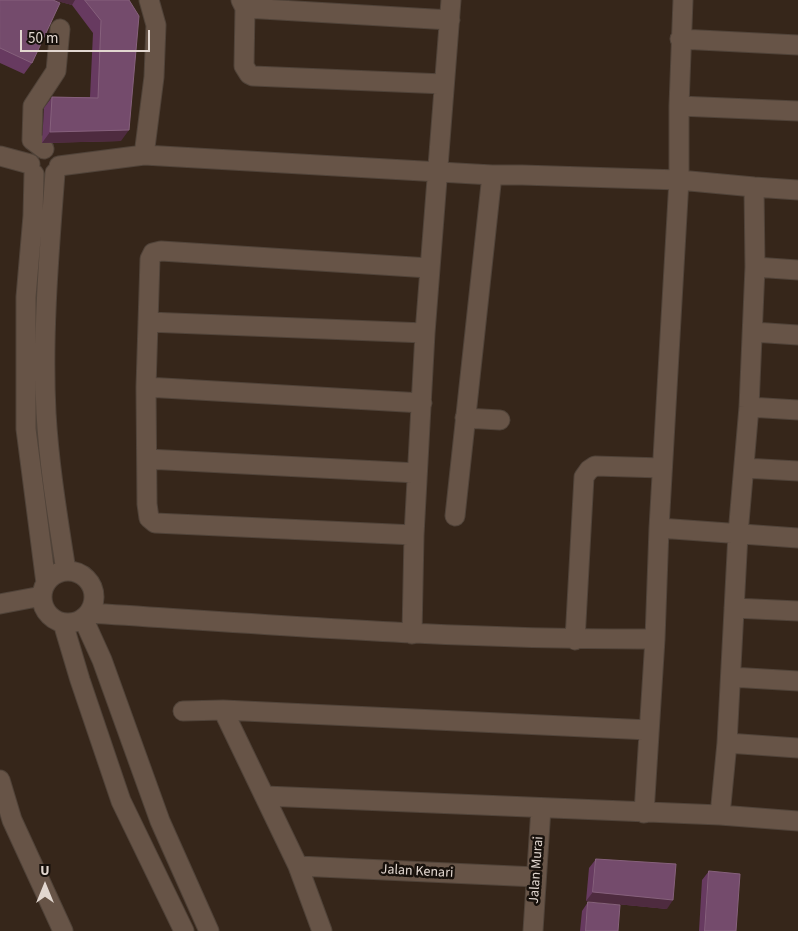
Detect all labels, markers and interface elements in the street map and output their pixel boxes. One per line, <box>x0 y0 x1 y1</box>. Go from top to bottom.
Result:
scale bar <box>22 20 152 52</box>
text: 50 m <box>28 28 58 49</box>
street label: Jalan Murai <box>526 836 548 904</box>
north arrow <box>20 861 70 911</box>
text: U <box>40 861 50 881</box>
street label: Jalan Kenari <box>380 862 454 882</box>

